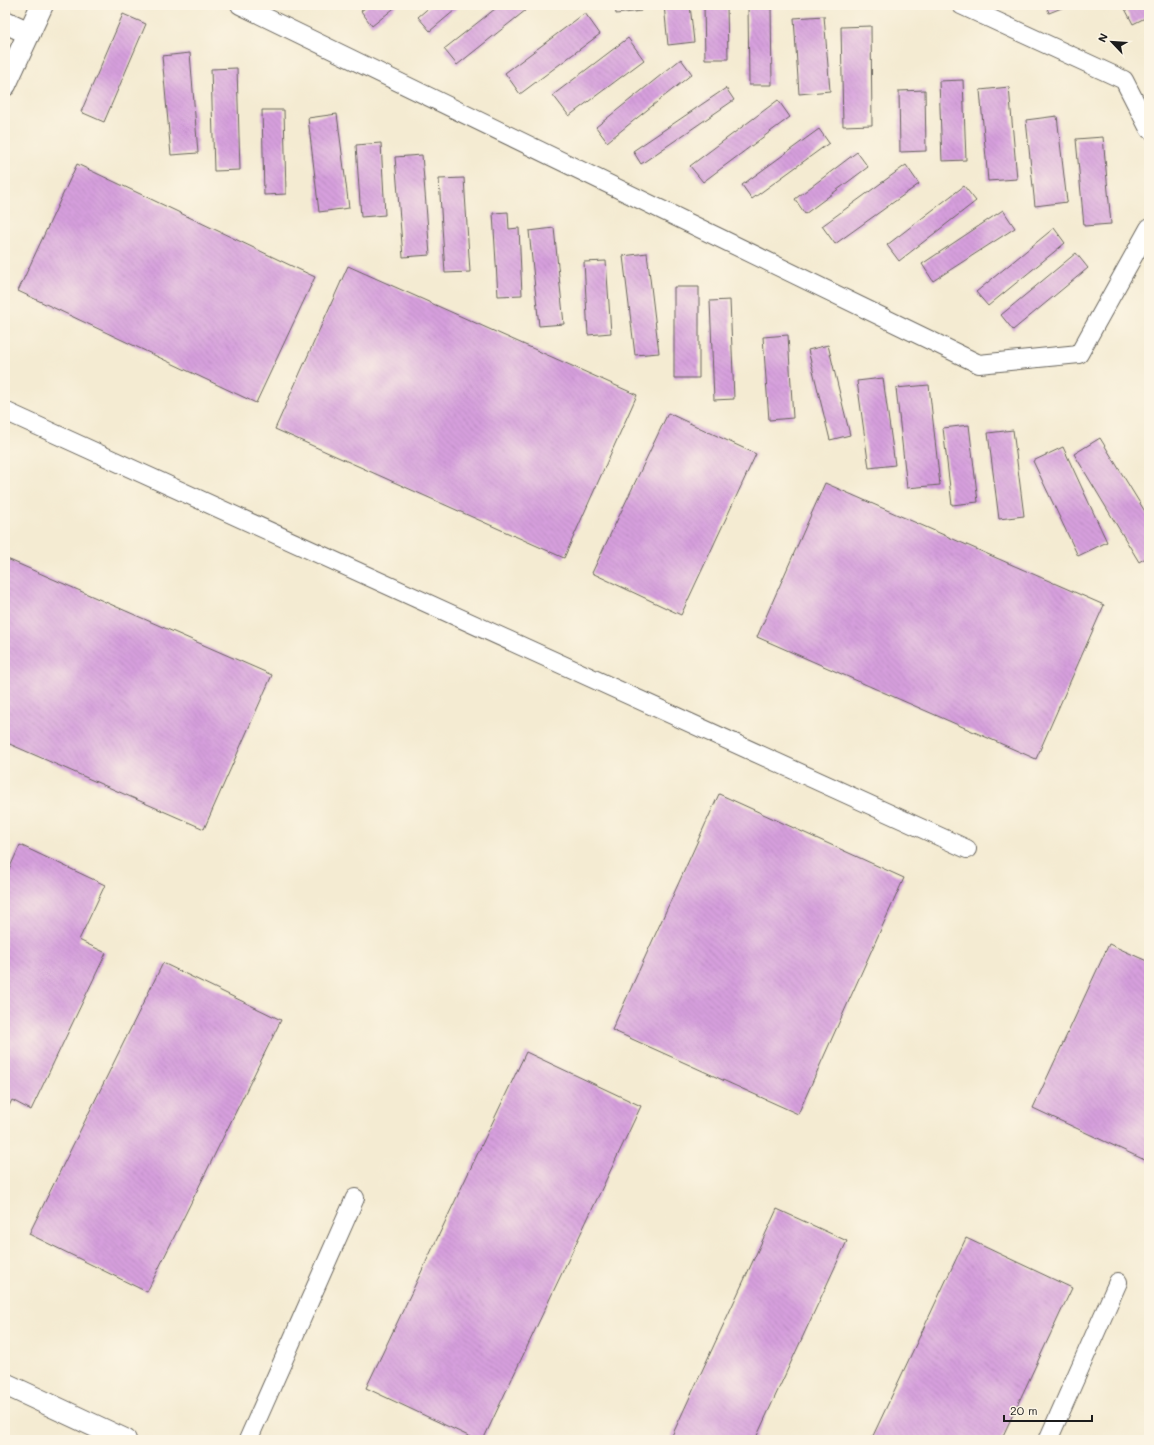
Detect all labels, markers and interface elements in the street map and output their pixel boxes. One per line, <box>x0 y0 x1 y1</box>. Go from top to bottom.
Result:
north arrow <box>1092 22 1132 62</box>
text: N <box>1094 31 1111 45</box>
scale bar <box>1004 1397 1092 1423</box>
text: 20 m <box>1010 1402 1038 1418</box>

